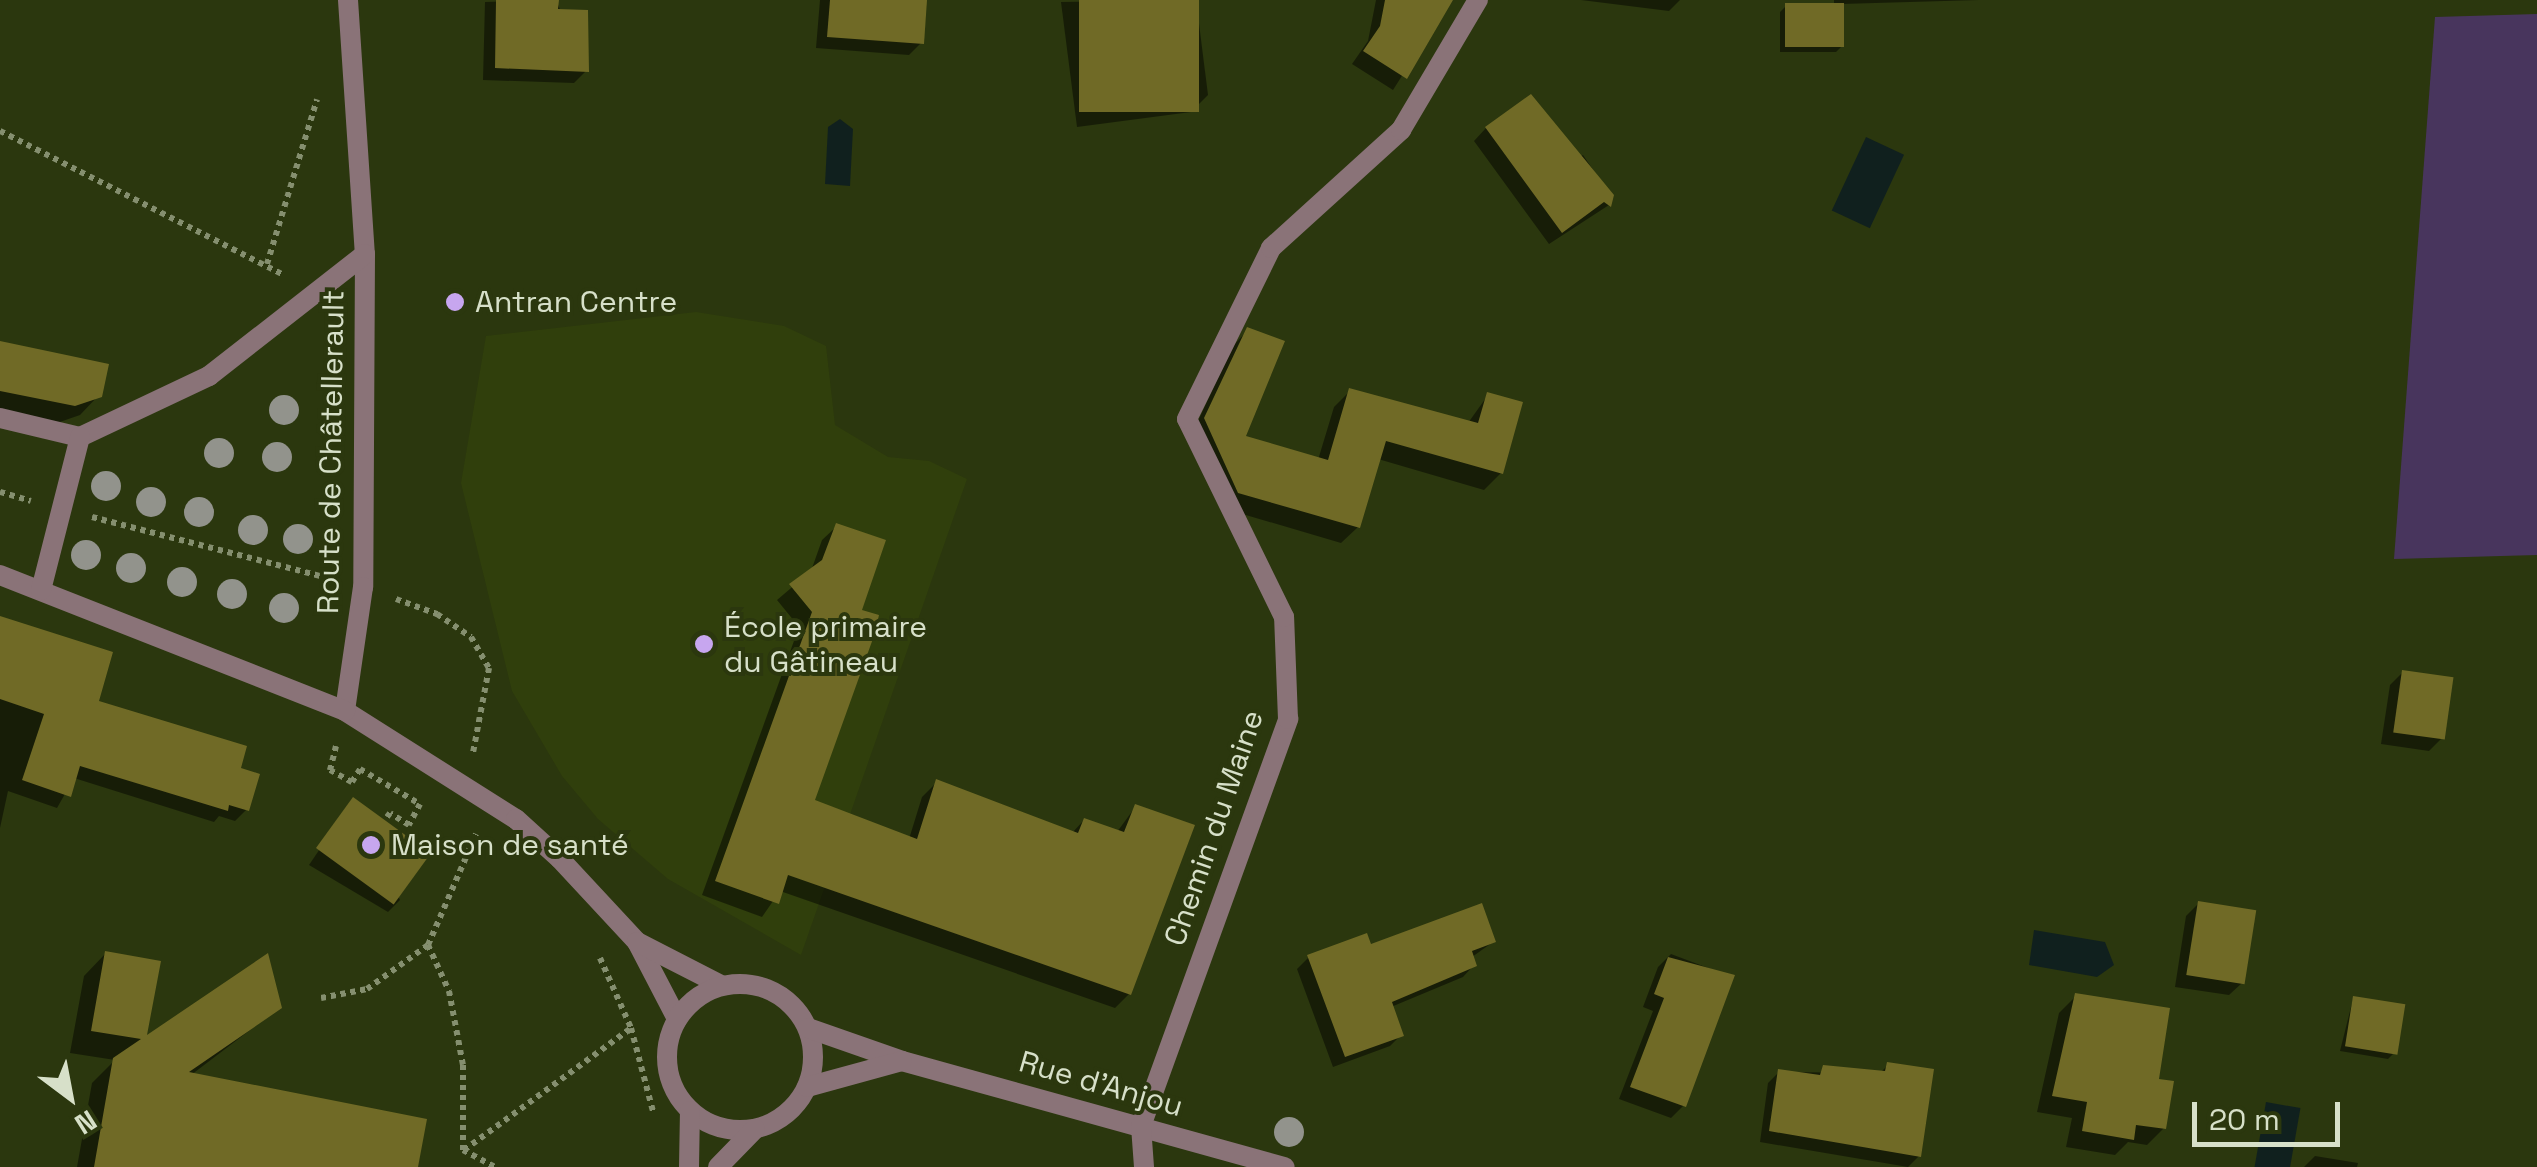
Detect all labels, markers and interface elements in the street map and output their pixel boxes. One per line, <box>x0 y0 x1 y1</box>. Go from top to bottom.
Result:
place label: Antran Centre <box>475 284 677 320</box>
street label: Route de Châtellerault <box>310 290 352 614</box>
marker: Antran Centre <box>444 291 466 313</box>
place label: École primaire du Gâtineau <box>724 609 927 680</box>
marker: École primaire du Gâtineau <box>693 633 715 655</box>
street label: Chemin du Maine <box>1157 705 1271 951</box>
place label: Maison de santé <box>391 827 629 863</box>
marker: Maison de santé <box>360 834 382 856</box>
street label: Rue d'Anjou <box>1015 1043 1187 1125</box>
north arrow <box>20 1047 120 1147</box>
scale bar <box>2197 1082 2344 1144</box>
text: 20 m <box>2209 1100 2280 1139</box>
text: N <box>68 1102 103 1143</box>

